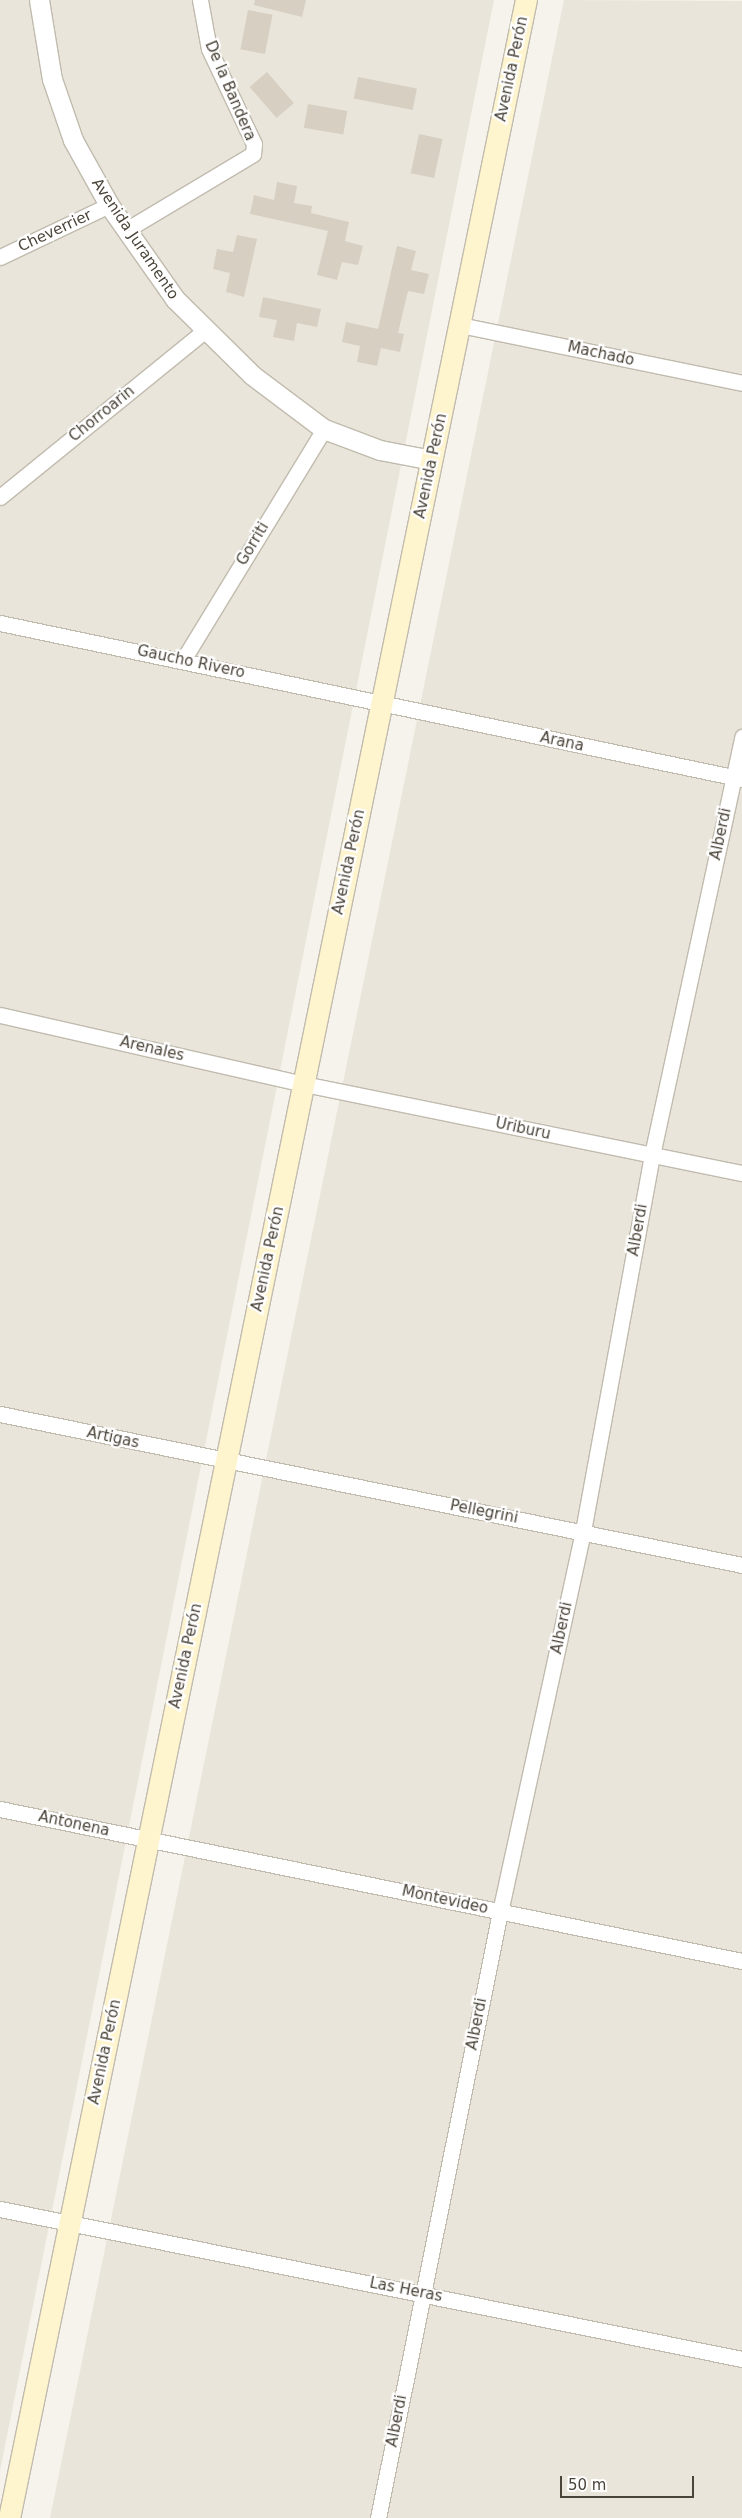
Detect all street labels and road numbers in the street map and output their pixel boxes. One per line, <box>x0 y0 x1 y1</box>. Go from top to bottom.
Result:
street label: Avenida Perón <box>492 15 532 123</box>
street label: De la Bandera <box>201 38 259 144</box>
street label: Avenida Juramento <box>88 175 182 303</box>
street label: Cheverrier <box>15 206 95 256</box>
street label: Machado <box>566 338 636 370</box>
street label: Chorroarin <box>66 382 138 446</box>
street label: Avenida Perón <box>411 412 451 520</box>
street label: Gorriti <box>233 519 273 569</box>
street label: Gaucho Rivero <box>135 642 247 682</box>
street label: Arana <box>538 729 586 755</box>
street label: Alberdi <box>707 806 735 862</box>
street label: Avenida Perón <box>329 808 369 916</box>
street label: Arenales <box>118 1033 186 1065</box>
street label: Uriburu <box>494 1114 552 1144</box>
street label: Alberdi <box>625 1202 651 1258</box>
street label: Avenida Perón <box>248 1205 288 1313</box>
street label: Artigas <box>85 1424 141 1452</box>
street label: Pellegrini <box>448 1497 520 1527</box>
street label: Alberdi <box>548 1600 576 1656</box>
street label: Avenida Perón <box>166 1602 206 1710</box>
street label: Antonena <box>37 1808 111 1840</box>
street label: Montevideo <box>400 1882 490 1918</box>
street label: Alberdi <box>463 1996 491 2052</box>
street label: Avenida Perón <box>85 1998 125 2106</box>
street label: Las Heras <box>368 2274 444 2306</box>
street label: Alberdi <box>383 2393 411 2449</box>

